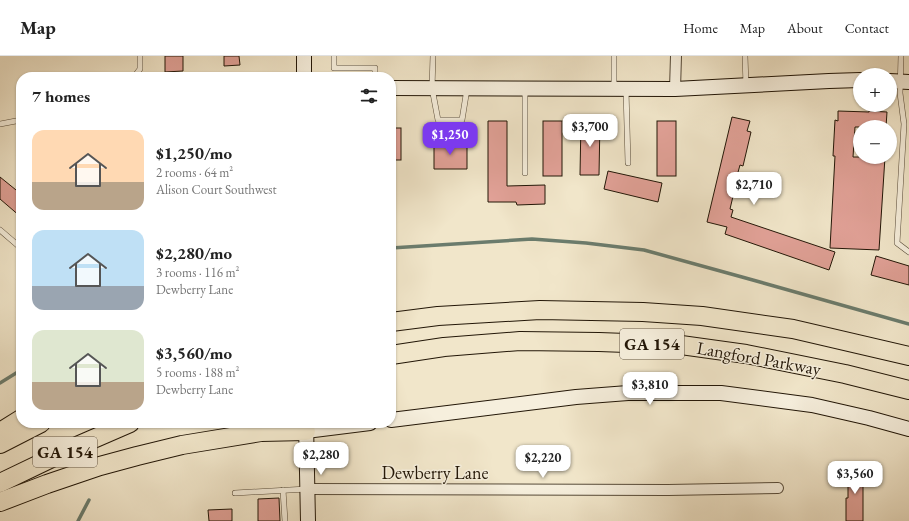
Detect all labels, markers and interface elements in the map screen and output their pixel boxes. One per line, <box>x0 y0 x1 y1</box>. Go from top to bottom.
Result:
text: Map <box>20 15 56 40</box>
text: Home <box>683 19 718 37</box>
text: Map <box>740 19 765 37</box>
text: About <box>787 19 823 37</box>
text: Contact <box>845 19 889 37</box>
map controls <box>853 68 897 164</box>
button: + <box>853 68 897 112</box>
text: 7 homes <box>32 85 90 107</box>
icon: filters <box>358 85 380 107</box>
pin: $3,700 <box>557 114 623 148</box>
text: $3,700 <box>572 118 608 135</box>
button: − <box>853 120 897 164</box>
pin: $1,250 <box>417 122 483 156</box>
text: $1,250 <box>432 126 468 143</box>
text: $1,250/mo <box>156 142 232 164</box>
icon: home <box>64 146 112 194</box>
text: 2 rooms · 64 m² <box>156 164 233 181</box>
pin: $2,710 <box>721 172 787 206</box>
text: $2,710 <box>736 176 772 193</box>
text: Alison Court Southwest <box>156 181 277 198</box>
text: $2,280/mo <box>156 242 232 264</box>
icon: home <box>64 246 112 294</box>
text: 3 rooms · 116 m² <box>156 264 240 281</box>
text: Dewberry Lane <box>156 281 233 298</box>
road number: GA 154 <box>620 329 684 359</box>
street label: Langford Parkway <box>695 336 823 380</box>
text: $3,560/mo <box>156 342 232 364</box>
icon: home <box>64 346 112 394</box>
text: 5 rooms · 188 m² <box>156 364 240 381</box>
pin: $3,810 <box>617 372 683 406</box>
text: $3,810 <box>632 376 668 393</box>
text: Dewberry Lane <box>156 381 233 398</box>
road number: GA 154 <box>33 437 97 467</box>
pin: $2,280 <box>288 442 354 476</box>
pin: $2,220 <box>510 445 576 479</box>
text: $2,280 <box>303 446 339 463</box>
text: $2,220 <box>525 449 561 466</box>
street label: Dewberry Lane <box>382 461 488 484</box>
pin: $3,560 <box>822 461 888 495</box>
text: $3,560 <box>837 465 873 482</box>

